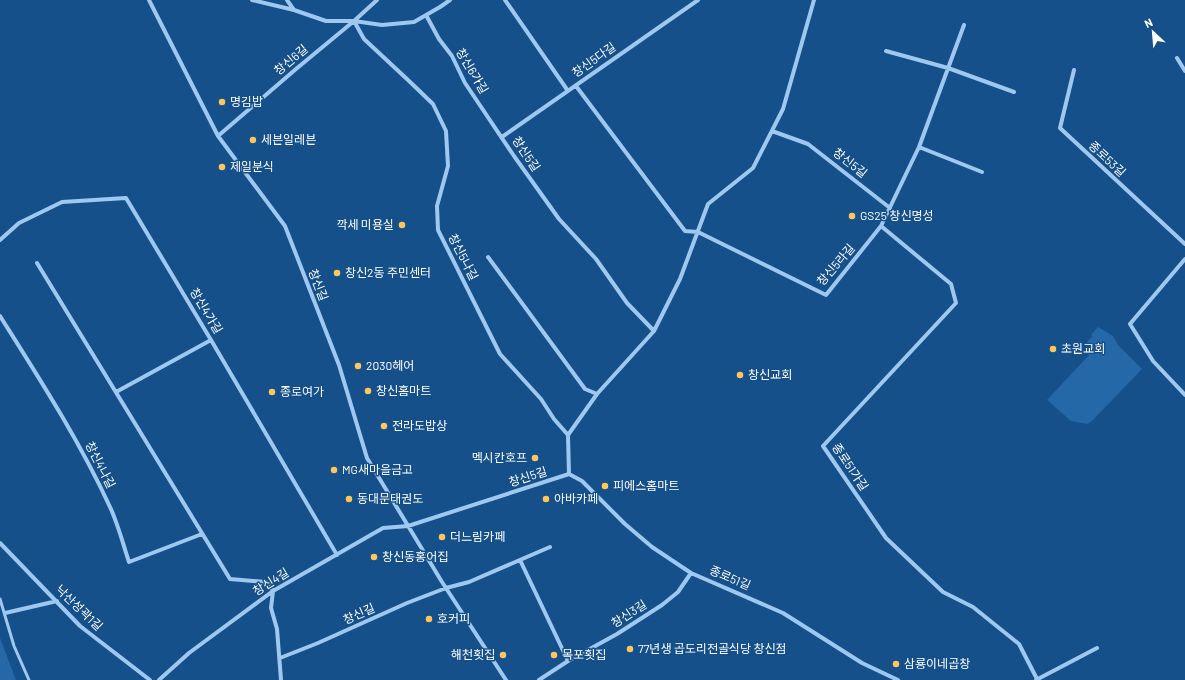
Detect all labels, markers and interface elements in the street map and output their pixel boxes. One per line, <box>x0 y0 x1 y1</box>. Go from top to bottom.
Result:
north arrow <box>1133 12 1173 52</box>
text: N <box>1142 15 1155 30</box>
street label: 창신5다길 <box>569 39 618 79</box>
street label: 창신6길 <box>271 41 310 77</box>
street label: 창신6가길 <box>454 45 492 96</box>
place label: 명김밥 <box>230 94 263 108</box>
marker: 명김밥 <box>217 97 227 107</box>
place label: 세븐일레븐 <box>261 132 316 146</box>
street label: 창신5길 <box>510 133 544 174</box>
marker: 세븐일레븐 <box>248 135 258 145</box>
street label: 종로53길 <box>1086 138 1129 179</box>
street label: 창신5길 <box>831 145 870 180</box>
place label: 제일분식 <box>230 159 274 173</box>
marker: 제일분식 <box>217 162 227 172</box>
place label: GS25 창신명성 <box>860 208 934 222</box>
marker: GS25 창신명성 <box>847 211 857 221</box>
place label: 깍세 미용실 <box>336 217 394 231</box>
marker: 깍세 미용실 <box>397 220 407 230</box>
street label: 창신5나길 <box>446 231 482 282</box>
street label: 창신5라길 <box>813 241 857 288</box>
place label: 창신2동 주민센터 <box>345 265 431 279</box>
street label: 창신길 <box>306 267 331 303</box>
marker: 창신2동 주민센터 <box>332 268 342 278</box>
street label: 창신4가길 <box>188 285 226 336</box>
place label: 초원교회 <box>1061 341 1105 355</box>
marker: 초원교회 <box>1048 344 1058 354</box>
place label: 2030헤어 <box>366 358 414 372</box>
marker: 2030헤어 <box>353 361 363 371</box>
place label: 창신교회 <box>748 367 792 381</box>
marker: 창신교회 <box>735 370 745 380</box>
place label: 창신홈마트 <box>376 383 431 397</box>
place label: 종로여가 <box>280 384 324 398</box>
marker: 창신홈마트 <box>363 386 373 396</box>
marker: 종로여가 <box>267 387 277 397</box>
place label: 전라도밥상 <box>392 418 447 432</box>
marker: 전라도밥상 <box>379 421 389 431</box>
street label: 창신4나길 <box>83 439 119 490</box>
street label: 종로51가길 <box>830 440 872 493</box>
place label: 멕시칸호프 <box>472 450 527 464</box>
marker: 멕시칸호프 <box>530 453 540 463</box>
place label: MG새마을금고 <box>342 462 413 476</box>
street label: 창신5길 <box>507 463 549 489</box>
marker: MG새마을금고 <box>329 465 339 475</box>
place label: 피에스홈마트 <box>613 478 679 492</box>
marker: 피에스홈마트 <box>600 481 610 491</box>
place label: 동대문태권도 <box>357 491 423 505</box>
place label: 아바카페 <box>554 491 598 505</box>
marker: 동대문태권도 <box>344 494 354 504</box>
marker: 아바카페 <box>541 494 551 504</box>
place label: 더느림카페 <box>450 529 505 543</box>
marker: 더느림카페 <box>437 532 447 542</box>
place label: 창신동홍어집 <box>382 549 448 563</box>
marker: 창신동홍어집 <box>369 552 379 562</box>
street label: 종로51길 <box>708 562 753 592</box>
street label: 창신4길 <box>250 565 291 598</box>
street label: 낙산성곽1길 <box>53 582 106 633</box>
street label: 창신3길 <box>608 597 649 630</box>
street label: 창신길 <box>341 600 377 626</box>
place label: 호커피 <box>437 611 470 625</box>
marker: 호커피 <box>424 614 434 624</box>
place label: 77년생 곱도리전골식당 창신점 <box>638 641 787 655</box>
marker: 77년생 곱도리전골식당 창신점 <box>625 644 635 654</box>
place label: 해천횟집 <box>451 647 495 661</box>
place label: 목포횟집 <box>562 647 606 661</box>
marker: 해천횟집 <box>498 650 508 660</box>
marker: 목포횟집 <box>549 650 559 660</box>
place label: 삼룡이네곱창 <box>904 656 970 670</box>
marker: 삼룡이네곱창 <box>891 659 901 669</box>

